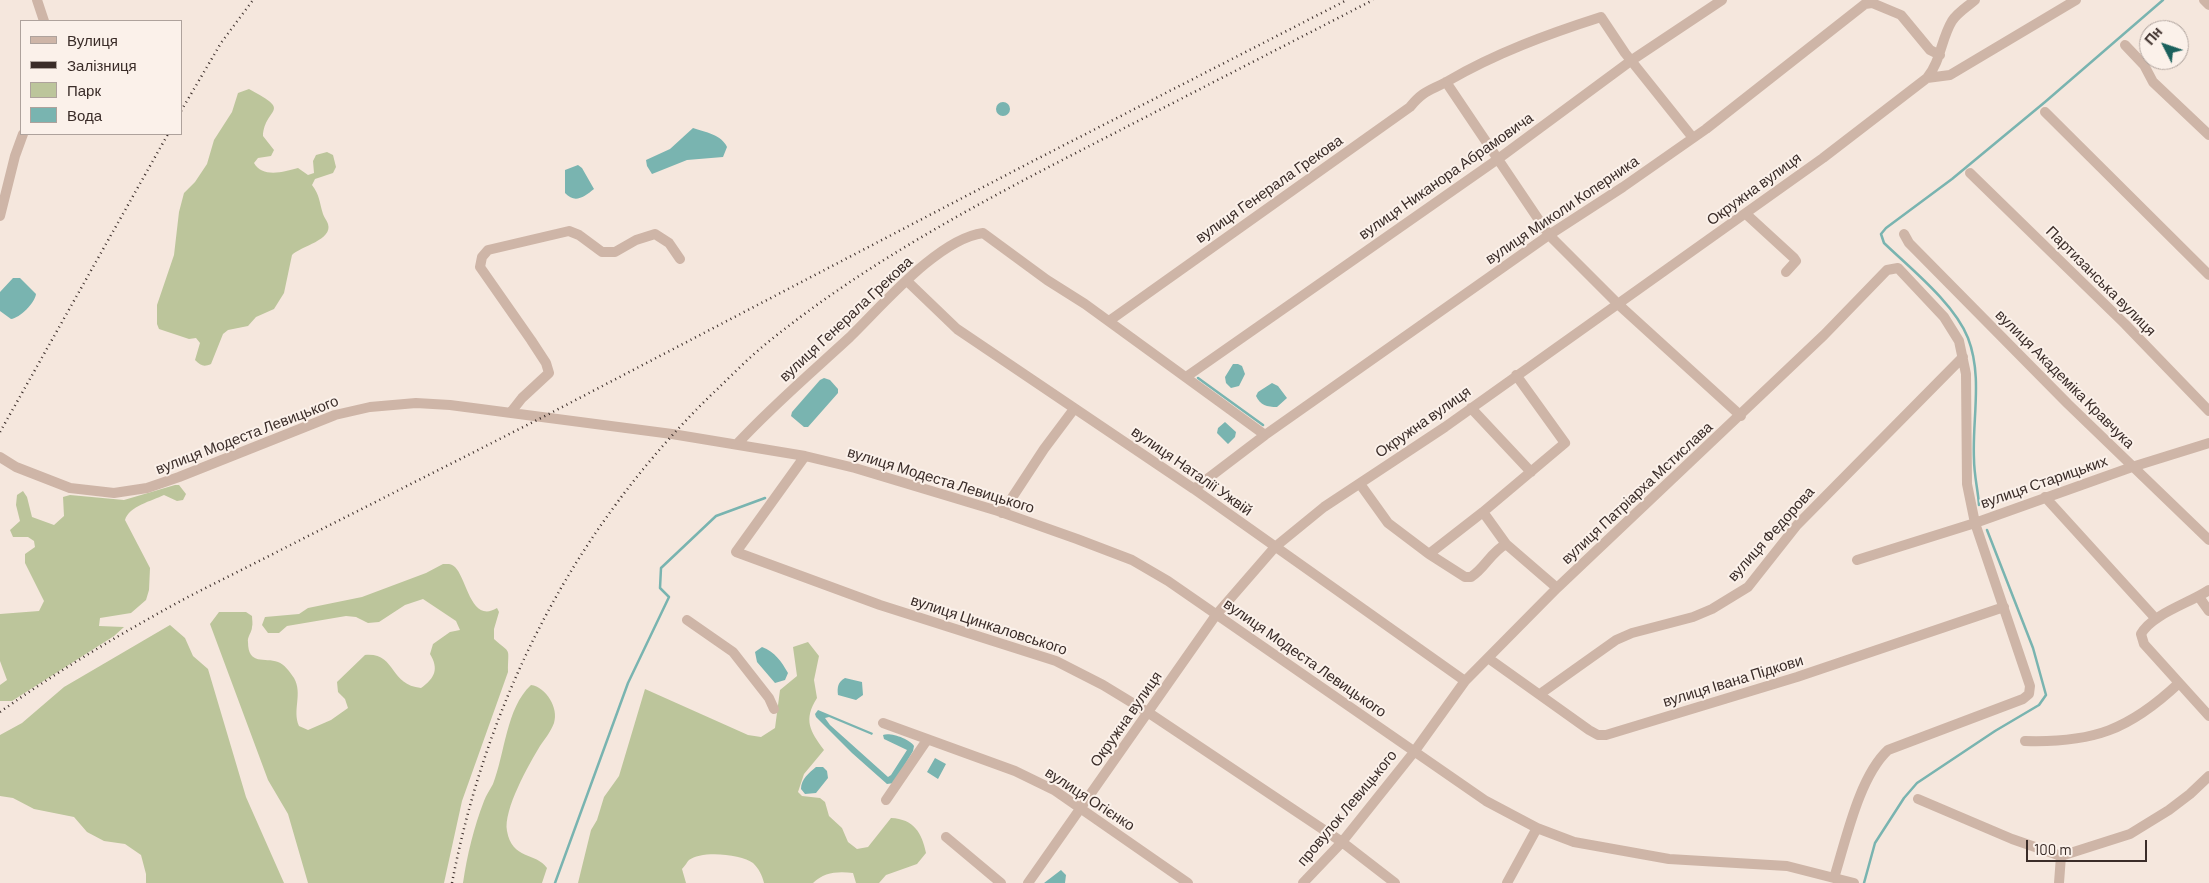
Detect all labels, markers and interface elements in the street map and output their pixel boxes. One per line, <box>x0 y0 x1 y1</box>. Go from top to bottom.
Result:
legend <box>20 20 182 135</box>
north arrow <box>2139 20 2189 70</box>
text: Пн <box>2141 23 2166 48</box>
text: Вулиця <box>67 31 118 49</box>
text: Залізниця <box>67 56 137 74</box>
text: Парк <box>67 81 101 99</box>
text: Вода <box>67 106 102 124</box>
street label: вулиця Никанора Абрамовича <box>1355 109 1537 243</box>
street label: вулиця Генерала Грекова <box>1192 131 1346 247</box>
street label: Окружна вулиця <box>1703 149 1805 229</box>
street label: вулиця Миколи Коперника <box>1482 152 1642 268</box>
street label: Партизанська вулиця <box>2042 222 2160 340</box>
street label: вулиця Генерала Грекова <box>776 253 916 385</box>
street label: вулиця Академіка Кравчука <box>1992 306 2138 452</box>
street label: Окружна вулиця <box>1372 382 1474 462</box>
street label: вулиця Модеста Левицького <box>153 392 341 478</box>
street label: вулиця Патріарха Мстислава <box>1558 418 1716 568</box>
street label: вулиця Наталії Ужвій <box>1128 422 1256 520</box>
street label: вулиця Модеста Левицького <box>845 443 1037 517</box>
street label: вулиця Старицьких <box>1978 452 2110 512</box>
street label: вулиця Федорова <box>1724 483 1818 585</box>
street label: вулиця Цинкаловського <box>908 591 1070 659</box>
street label: вулиця Модеста Левицького <box>1220 595 1390 721</box>
street label: вулиця Івана Підкови <box>1661 651 1805 711</box>
street label: Окружна вулиця <box>1086 668 1166 770</box>
street label: провулок Левицького <box>1293 746 1401 870</box>
street label: вулиця Огієнко <box>1042 763 1138 835</box>
scale bar <box>2029 830 2150 862</box>
text: 100 m <box>2034 840 2072 858</box>

